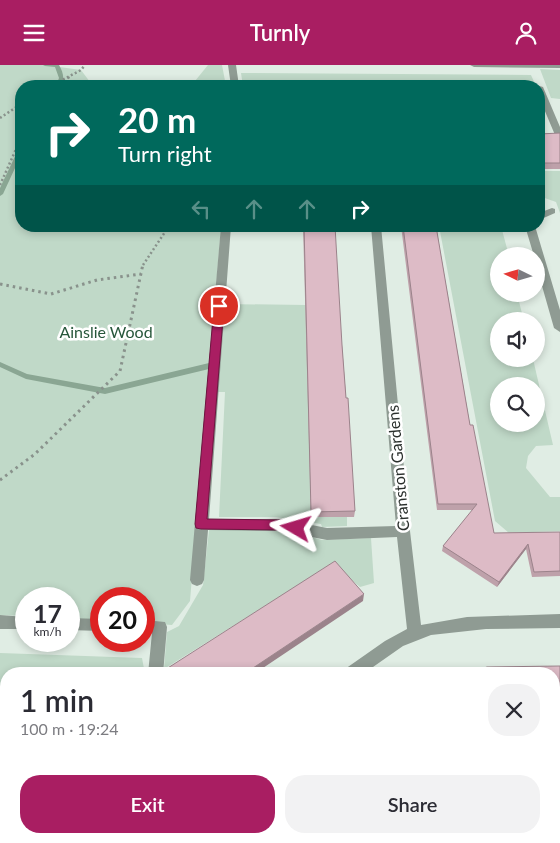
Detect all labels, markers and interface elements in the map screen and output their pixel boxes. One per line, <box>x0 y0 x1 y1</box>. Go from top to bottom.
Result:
icon: menu <box>20 19 48 47</box>
text: Turnly <box>250 19 310 46</box>
icon: person <box>512 19 540 47</box>
text: 20 m <box>118 98 196 140</box>
icon: right <box>35 100 100 165</box>
text: Turn right <box>118 140 212 167</box>
icon: left <box>187 195 215 223</box>
icon: ahead <box>240 195 268 223</box>
icon: ahead <box>293 195 321 223</box>
icon: right <box>346 195 374 223</box>
north arrow <box>490 247 545 303</box>
map controls <box>490 247 545 432</box>
pin <box>198 285 240 327</box>
icon: arrive <box>205 292 233 320</box>
button: sound <box>490 312 545 367</box>
park label: Ainslie Wood <box>59 322 153 341</box>
button: search <box>490 377 545 432</box>
street label: Cranston Gardens <box>383 404 412 532</box>
position arrow <box>269 501 321 553</box>
speed limit sign: 20 <box>90 587 155 652</box>
text: 17 <box>33 598 62 628</box>
text: km/h <box>33 624 62 639</box>
text: 1 min <box>20 682 94 718</box>
button: close <box>488 684 540 736</box>
text: 100 m · 19:24 <box>20 719 119 738</box>
button: Exit <box>20 775 275 833</box>
button: Share <box>285 775 540 833</box>

